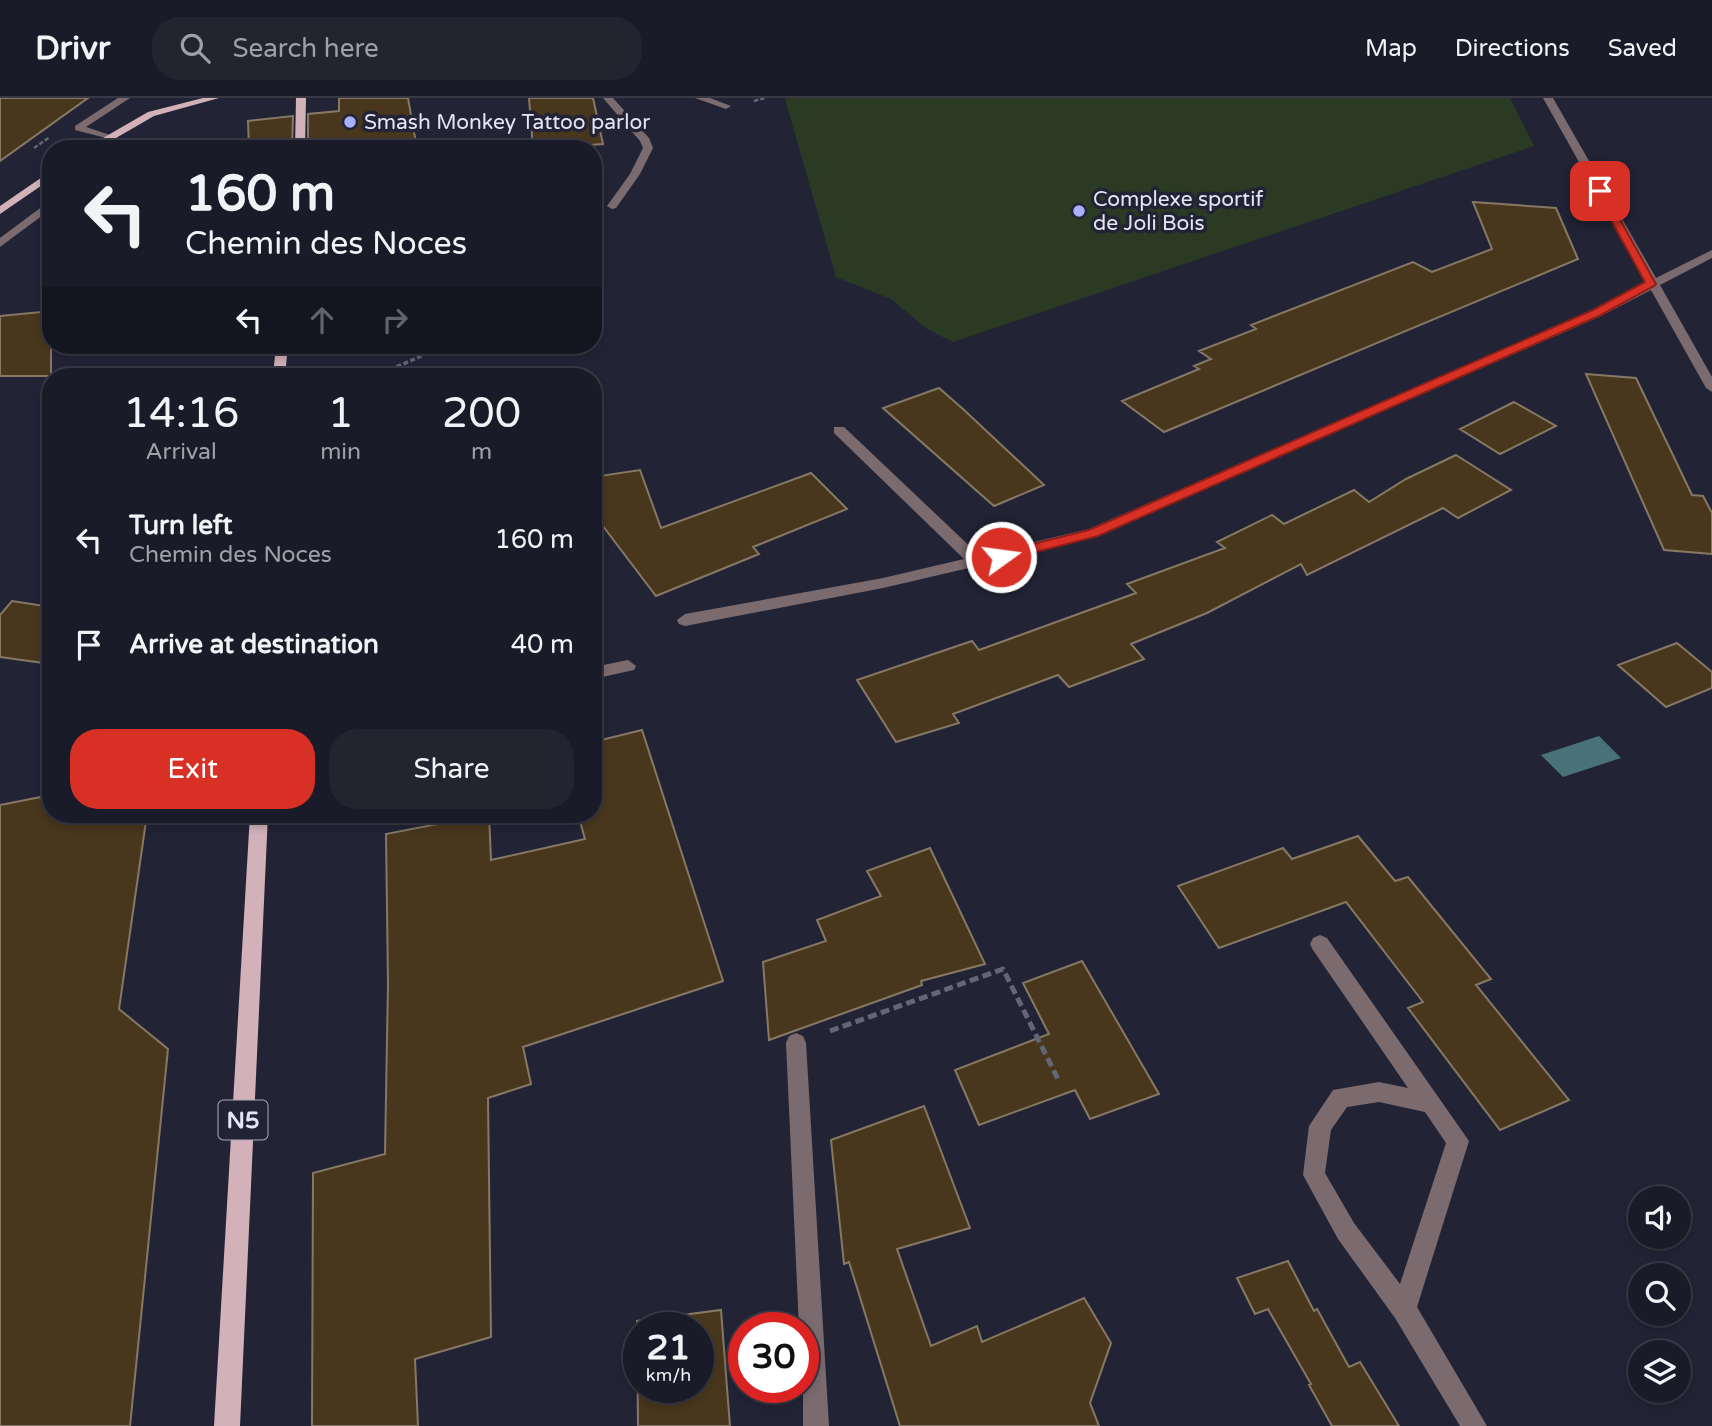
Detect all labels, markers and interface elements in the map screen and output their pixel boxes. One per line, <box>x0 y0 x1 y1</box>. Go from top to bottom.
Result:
search box <box>152 17 642 80</box>
text: Drivr <box>35 29 110 68</box>
icon: search <box>176 29 214 67</box>
text: Search here <box>232 33 379 64</box>
text: Map <box>1365 34 1417 63</box>
text: Directions <box>1455 34 1570 63</box>
text: Saved <box>1608 34 1677 63</box>
place label: Smash Monkey Tattoo parlor <box>364 110 650 135</box>
marker: Smash Monkey Tattoo parlor <box>342 114 358 130</box>
pin <box>1570 161 1630 221</box>
text: 160 m <box>185 165 335 224</box>
icon: left <box>70 168 161 259</box>
icon: arrive <box>1581 172 1619 210</box>
place label: Complexe sportif de Joli Bois <box>1093 187 1263 236</box>
marker: Complexe sportif de Joli Bois <box>1071 203 1087 219</box>
text: Chemin des Noces <box>185 225 467 263</box>
icon: left <box>230 301 268 339</box>
icon: ahead <box>303 301 341 339</box>
icon: right <box>376 301 414 339</box>
text: 14:16 <box>123 388 239 439</box>
text: 1 <box>327 388 354 439</box>
text: 200 <box>442 388 521 439</box>
text: Arrival <box>146 438 217 466</box>
text: min <box>320 438 361 466</box>
text: m <box>471 438 492 466</box>
text: Turn left <box>129 510 232 541</box>
position arrow <box>964 520 1038 594</box>
icon: left <box>70 521 108 559</box>
text: 160 m <box>494 524 574 555</box>
text: Chemin des Noces <box>129 541 332 569</box>
icon: arrive <box>70 626 108 664</box>
text: Arrive at destination <box>129 629 379 660</box>
text: 40 m <box>511 629 574 660</box>
button: Exit <box>70 729 315 809</box>
button: Share <box>329 729 574 809</box>
road number: N5 <box>218 1100 268 1140</box>
map controls <box>1628 1186 1691 1403</box>
button: sound <box>1628 1186 1691 1249</box>
button: search <box>1628 1263 1691 1326</box>
speed limit sign: 30 <box>728 1312 819 1403</box>
text: 21 <box>647 1327 690 1369</box>
button: layers <box>1628 1340 1691 1403</box>
text: km/h <box>646 1364 691 1386</box>

